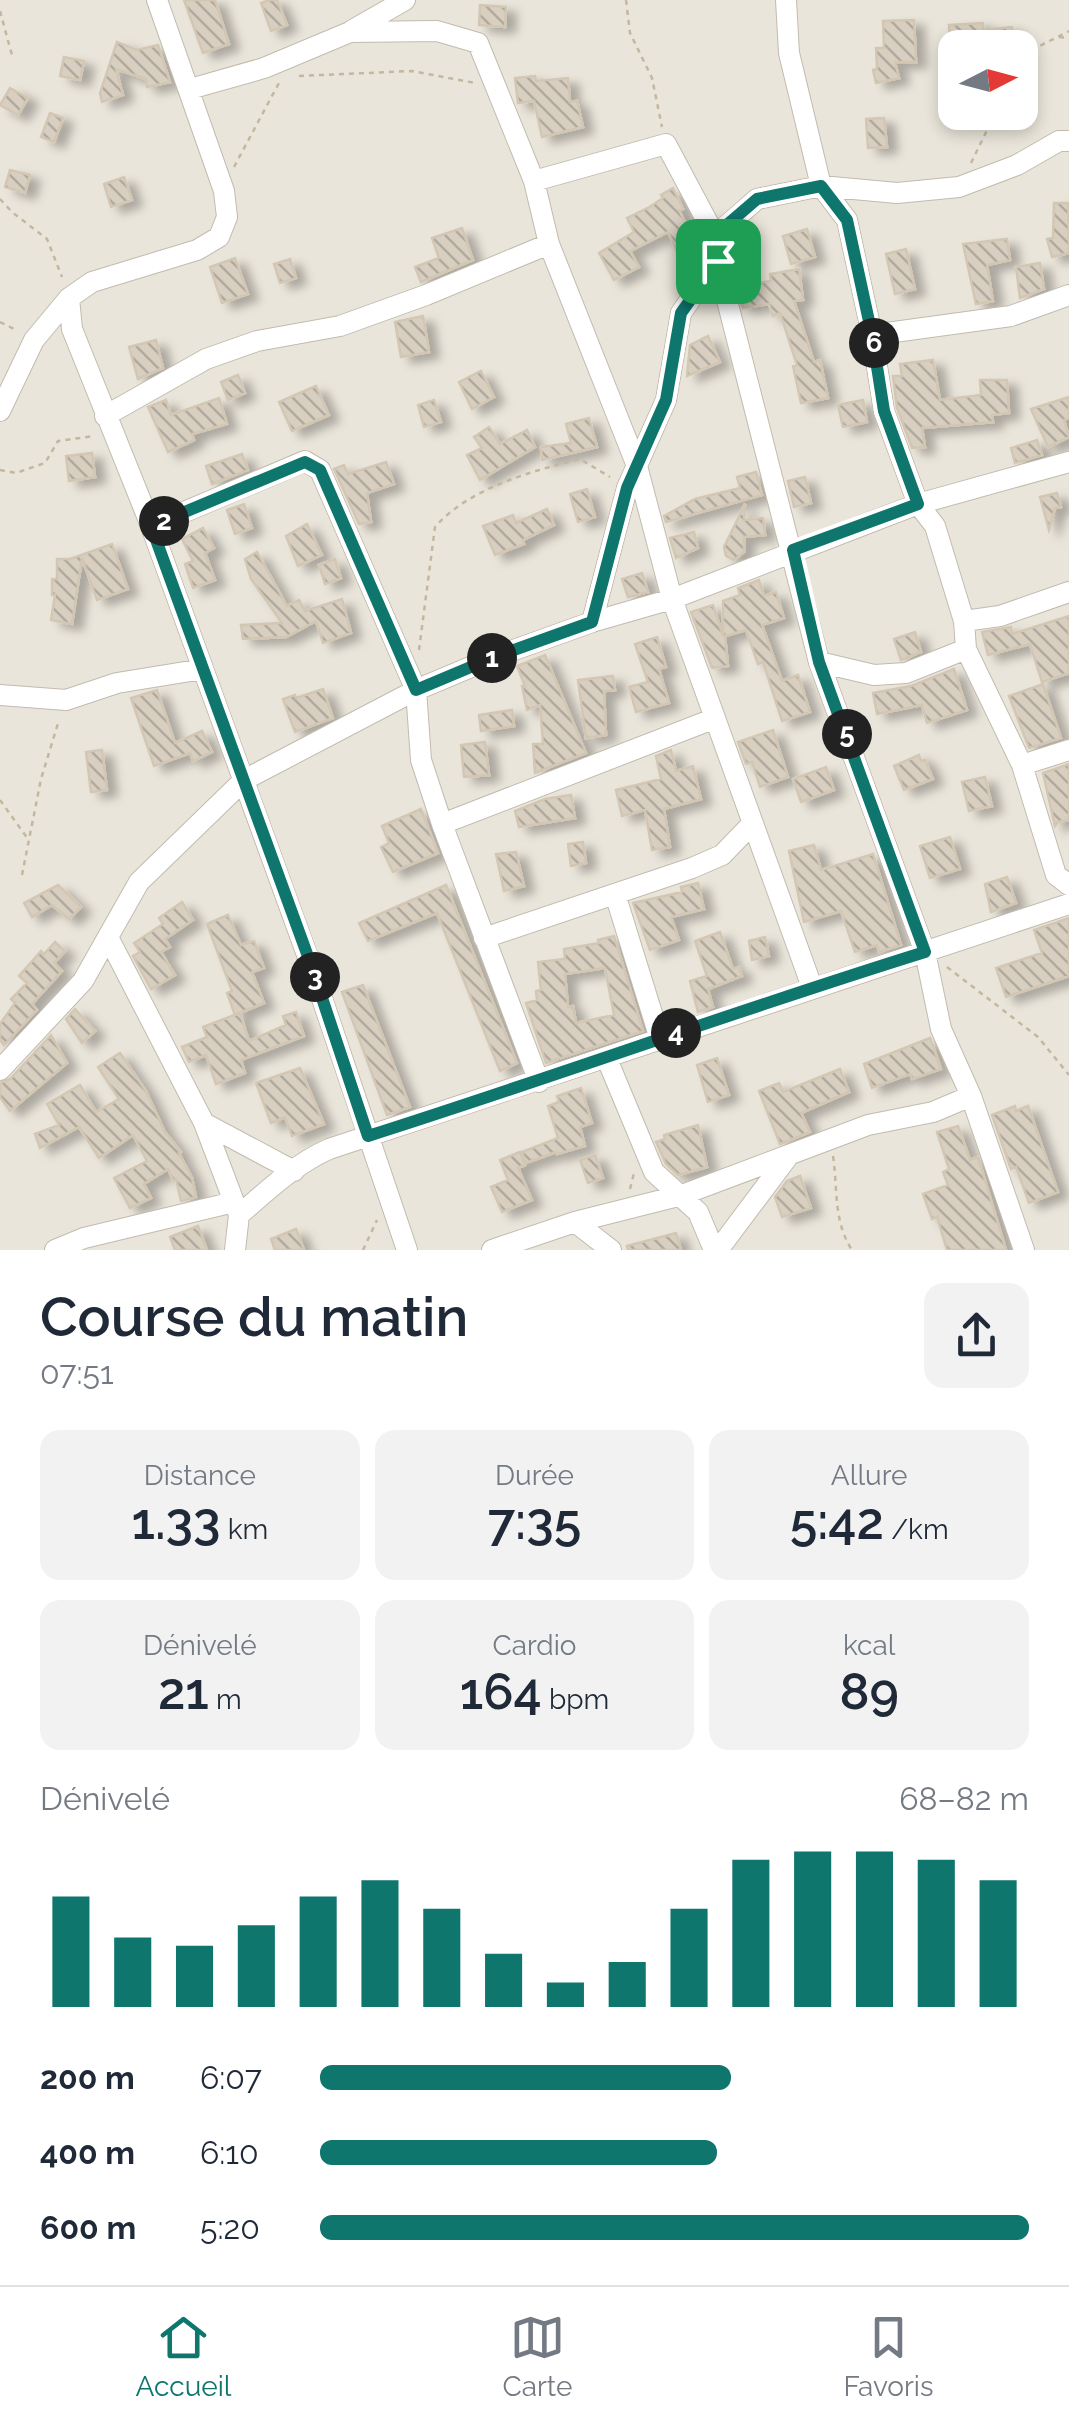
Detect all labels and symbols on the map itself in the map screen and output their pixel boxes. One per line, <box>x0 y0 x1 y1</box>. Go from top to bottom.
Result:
north arrow <box>938 30 1038 130</box>
pin <box>676 219 761 304</box>
pin: 6 <box>849 318 899 368</box>
pin: 2 <box>139 496 189 546</box>
pin: 1 <box>467 633 517 683</box>
pin: 5 <box>822 709 872 759</box>
pin: 3 <box>290 952 340 1002</box>
pin: 4 <box>651 1008 701 1058</box>

